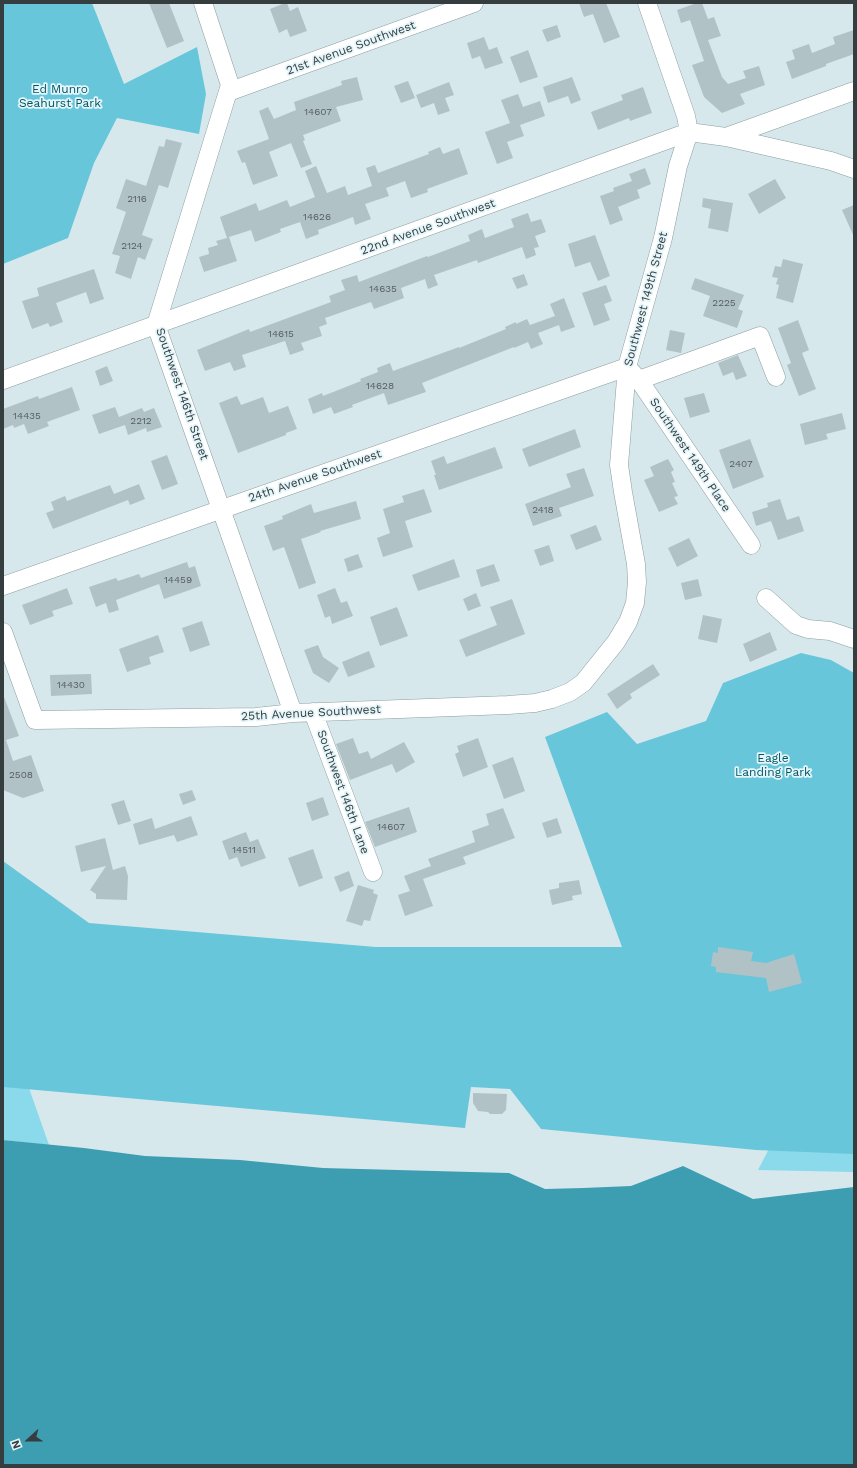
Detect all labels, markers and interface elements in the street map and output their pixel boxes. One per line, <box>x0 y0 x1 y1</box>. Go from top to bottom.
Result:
street label: 21st Avenue Southwest <box>284 18 418 78</box>
park label: Ed Munro Seahurst Park <box>19 82 101 110</box>
house number: 14607 <box>304 106 332 118</box>
house number: 2116 <box>127 193 147 205</box>
street label: 22nd Avenue Southwest <box>359 196 497 258</box>
house number: 14626 <box>303 211 331 223</box>
street label: Southwest 149th Street <box>621 230 671 368</box>
house number: 2124 <box>121 240 143 252</box>
house number: 14635 <box>369 283 397 295</box>
house number: 2225 <box>712 297 736 309</box>
street label: Southwest 146th Street <box>153 326 211 462</box>
house number: 14615 <box>268 328 294 340</box>
house number: 14628 <box>366 380 394 392</box>
street label: Southwest 149th Place <box>646 395 734 515</box>
house number: 14435 <box>13 410 41 422</box>
house number: 2212 <box>130 415 152 427</box>
street label: 24th Avenue Southwest <box>247 446 383 506</box>
house number: 2407 <box>729 458 753 470</box>
house number: 2418 <box>532 504 554 516</box>
house number: 14459 <box>164 574 192 586</box>
house number: 14430 <box>57 679 85 691</box>
street label: 25th Avenue Southwest <box>241 702 381 724</box>
street label: Southwest 146th Lane <box>314 728 372 856</box>
park label: Eagle Landing Park <box>735 751 811 779</box>
house number: 2508 <box>9 769 33 781</box>
house number: 14607 <box>377 821 405 833</box>
house number: 14511 <box>232 844 256 856</box>
north arrow <box>8 1420 48 1460</box>
text: N <box>9 1438 24 1451</box>

